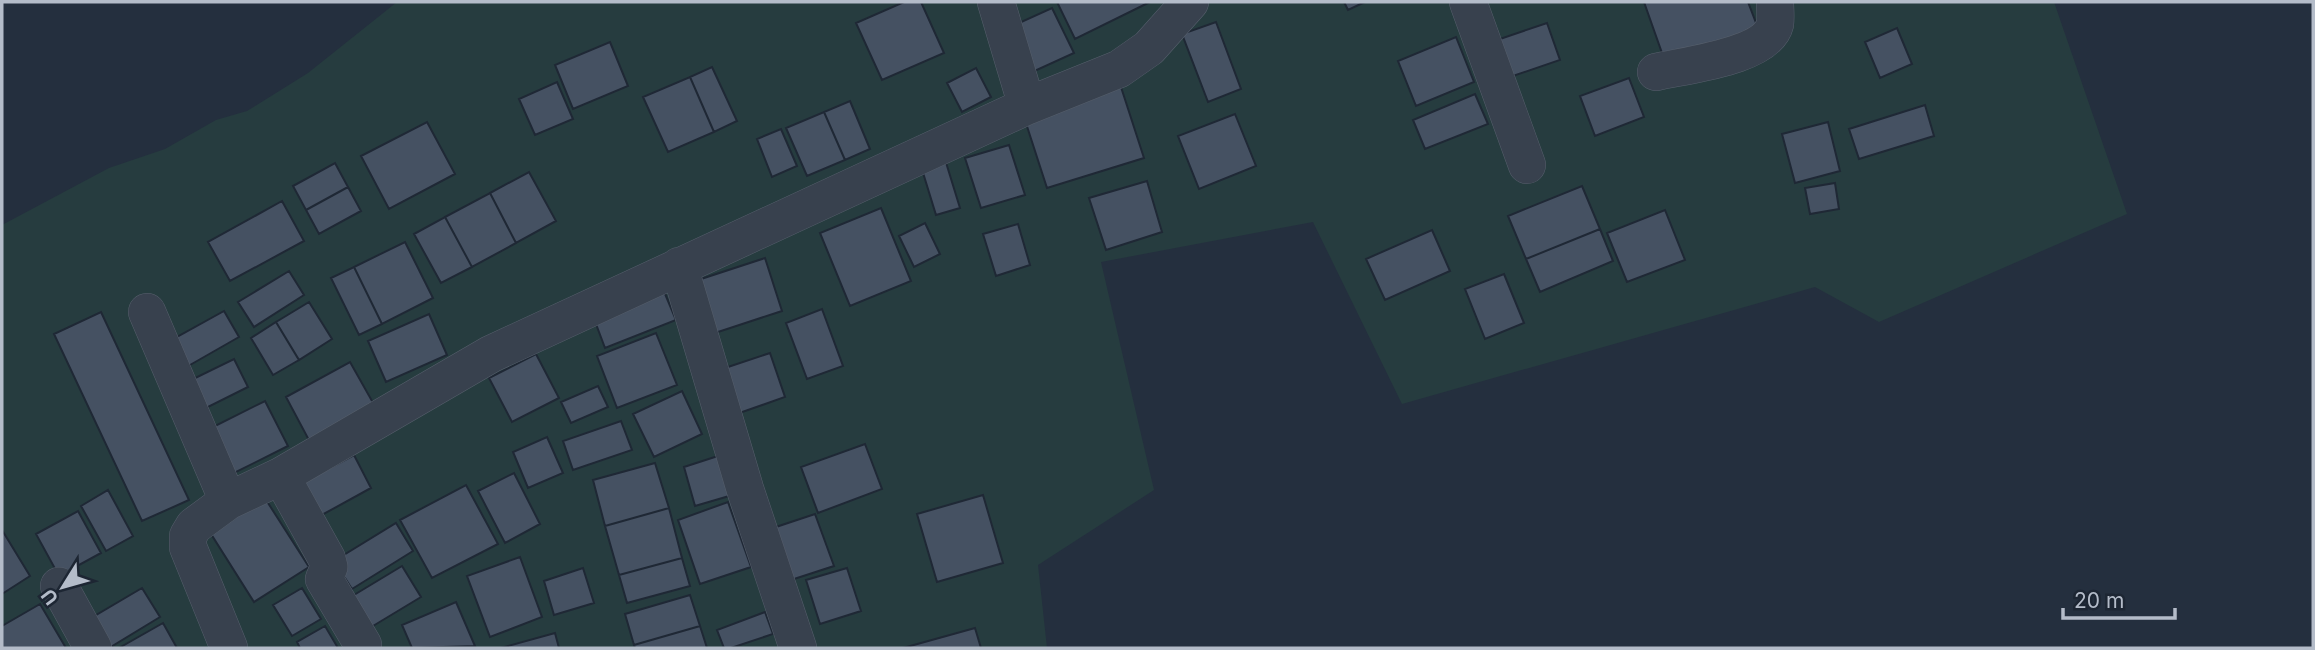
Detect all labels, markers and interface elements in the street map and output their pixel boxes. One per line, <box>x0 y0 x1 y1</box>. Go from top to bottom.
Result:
north arrow <box>28 552 98 622</box>
scale bar <box>2063 576 2175 620</box>
text: U <box>36 584 63 609</box>
text: 20 m <box>2074 588 2124 613</box>

